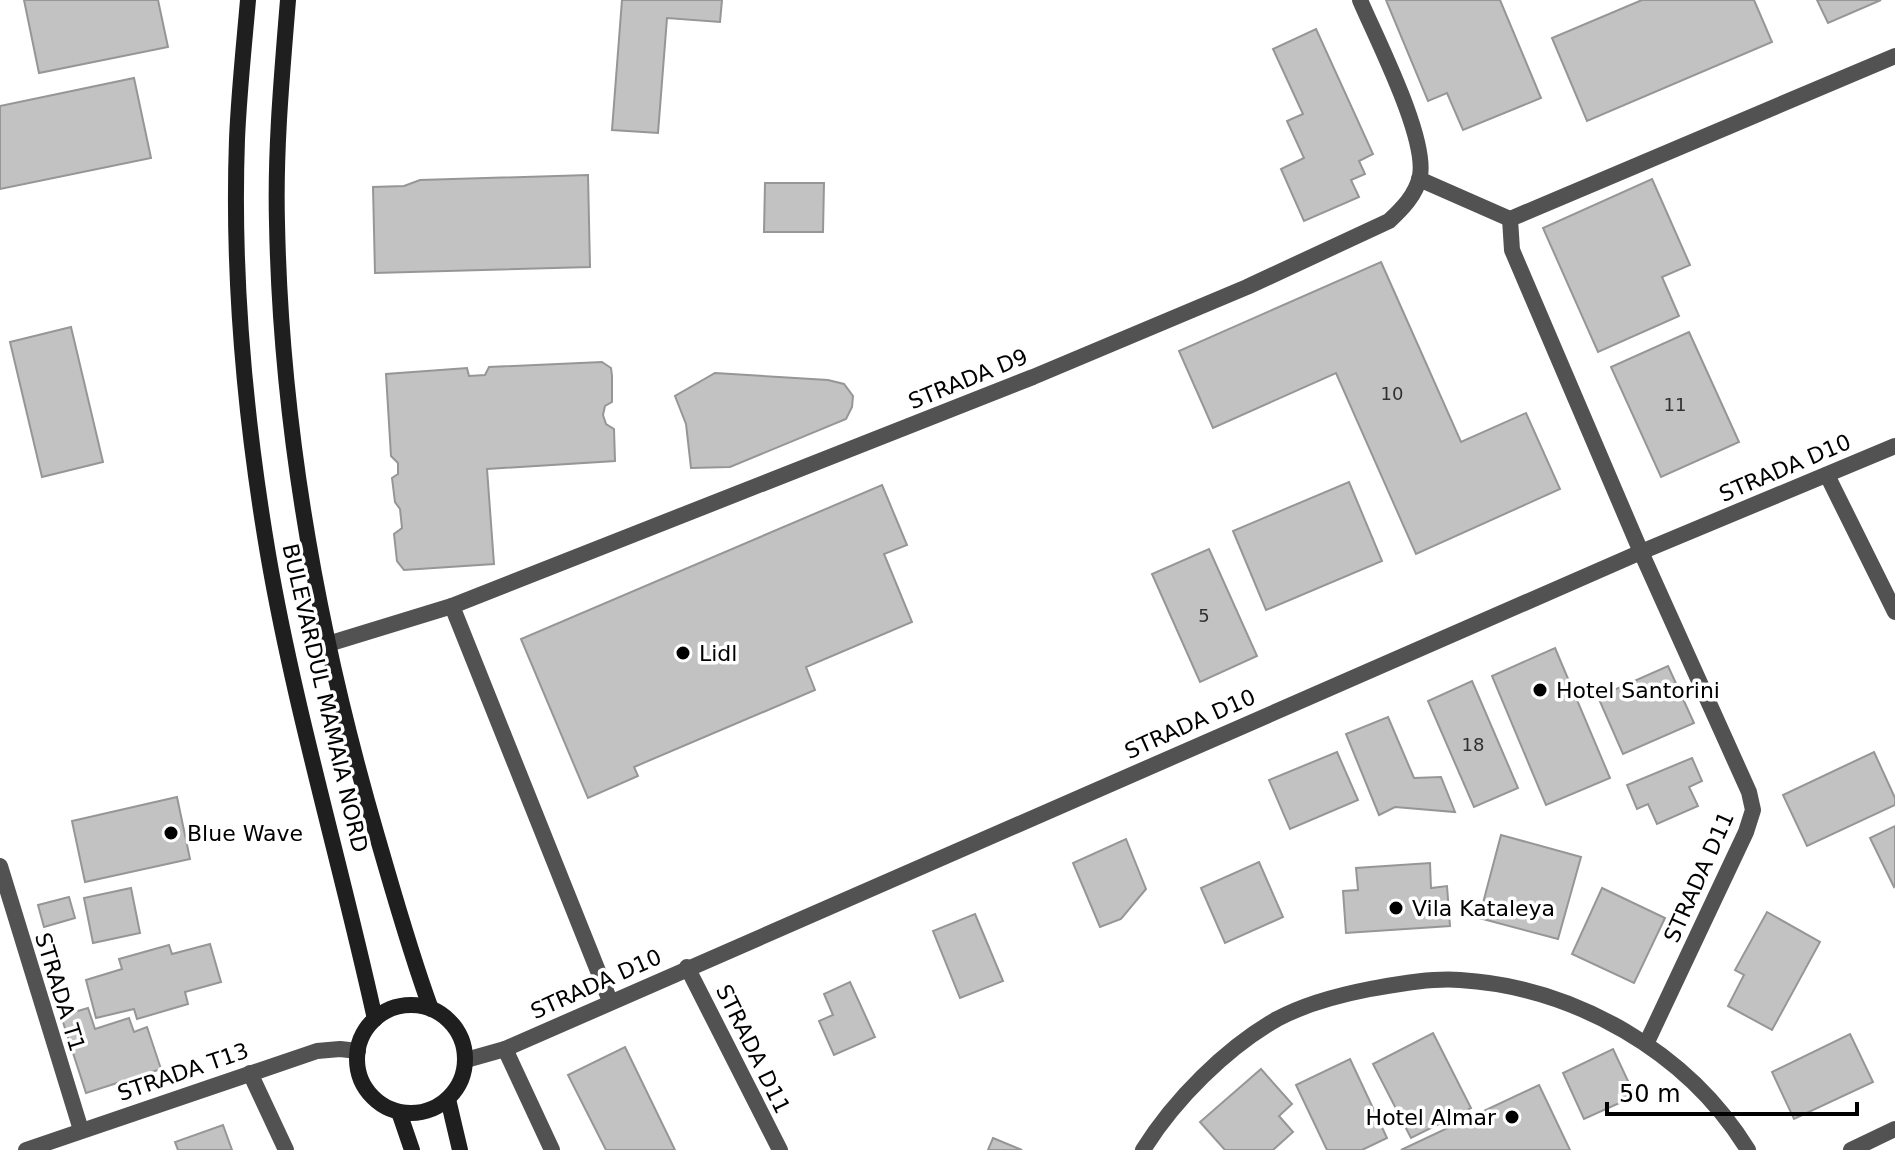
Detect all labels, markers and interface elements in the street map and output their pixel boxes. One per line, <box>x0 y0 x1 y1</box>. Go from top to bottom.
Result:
street label: STRADA D9 <box>905 344 1031 414</box>
house number: 10 <box>1381 383 1403 404</box>
house number: 11 <box>1664 394 1686 415</box>
street label: STRADA D10 <box>1716 429 1854 507</box>
street label: BULEVARDUL MAMAIA NORD <box>277 541 373 855</box>
house number: 5 <box>1198 605 1210 626</box>
place label: Lidl <box>699 641 737 666</box>
marker: Lidl <box>674 644 692 662</box>
place label: Hotel Santorini <box>1556 678 1720 703</box>
marker: Hotel Santorini <box>1531 681 1549 699</box>
street label: STRADA D10 <box>1121 684 1259 764</box>
house number: 18 <box>1462 734 1484 755</box>
street label: STRADA D11 <box>1659 808 1739 946</box>
place label: Blue Wave <box>187 821 303 846</box>
marker: Blue Wave <box>162 824 180 842</box>
place label: Vila Kataleya <box>1412 896 1555 921</box>
marker: Vila Kataleya <box>1387 899 1405 917</box>
street label: STRADA T1 <box>30 930 90 1054</box>
street label: STRADA D10 <box>527 944 665 1024</box>
street label: STRADA D11 <box>711 980 795 1118</box>
street label: STRADA T13 <box>114 1038 252 1106</box>
scale bar <box>1607 1066 1857 1116</box>
text: 50 m <box>1619 1080 1681 1108</box>
place label: Hotel Almar <box>1366 1105 1497 1130</box>
marker: Hotel Almar <box>1503 1108 1521 1126</box>

